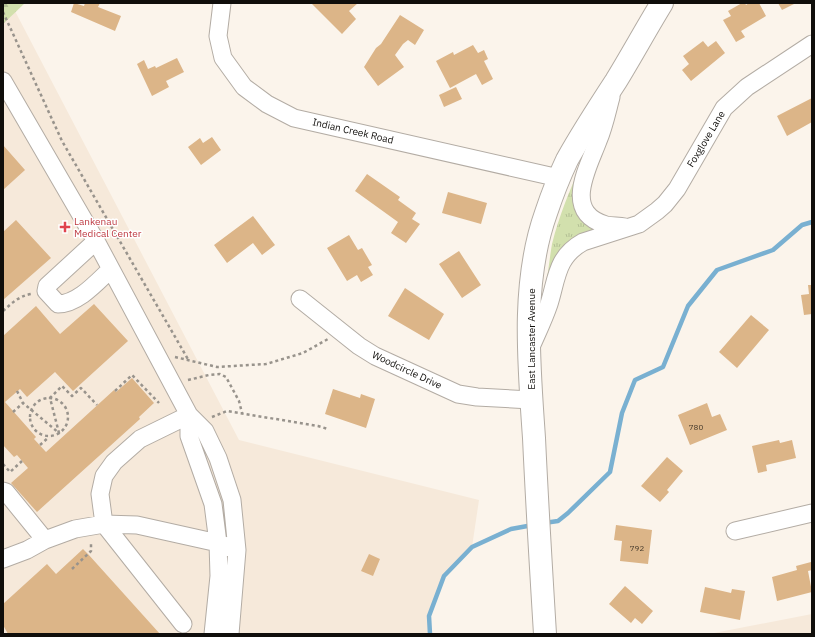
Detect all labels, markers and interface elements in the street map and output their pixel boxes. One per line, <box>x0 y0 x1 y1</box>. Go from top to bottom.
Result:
street label: Foxglove Lane <box>684 108 728 170</box>
street label: Indian Creek Road <box>311 115 395 147</box>
place label: Lankenau Medical Center <box>74 215 142 240</box>
marker: Lankenau Medical Center <box>59 221 71 233</box>
street label: East Lancaster Avenue <box>525 288 538 390</box>
street label: Woodcircle Drive <box>370 348 445 392</box>
house number: 780 <box>689 422 703 432</box>
house number: 792 <box>630 543 644 553</box>

